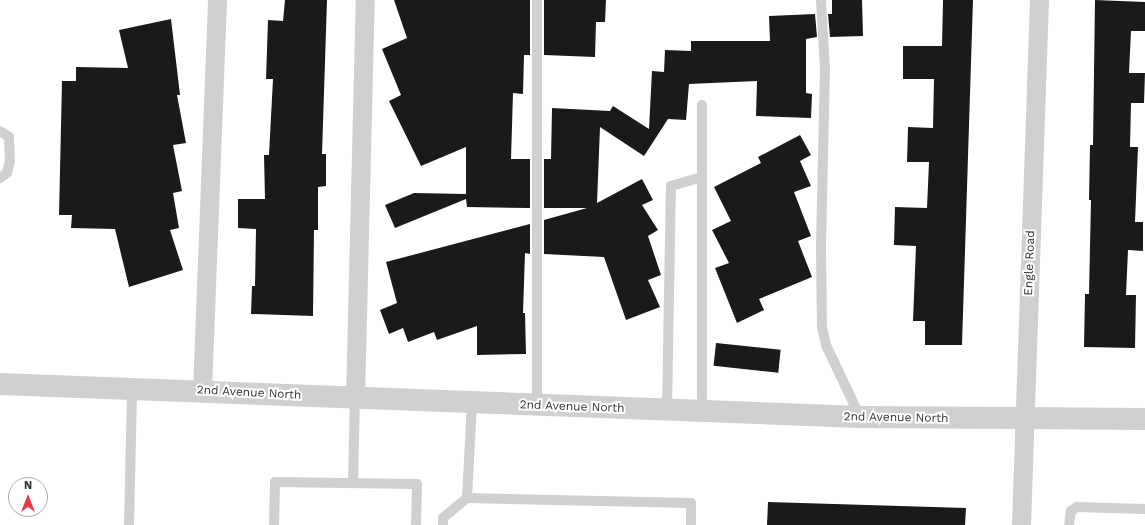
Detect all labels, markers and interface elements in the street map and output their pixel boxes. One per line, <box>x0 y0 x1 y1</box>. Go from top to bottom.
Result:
street label: Engle Road <box>1022 230 1038 296</box>
street label: 2nd Avenue North <box>196 383 302 403</box>
street label: 2nd Avenue North <box>519 398 625 416</box>
street label: 2nd Avenue North <box>843 410 949 426</box>
north arrow <box>8 477 48 517</box>
text: N <box>24 479 32 492</box>

